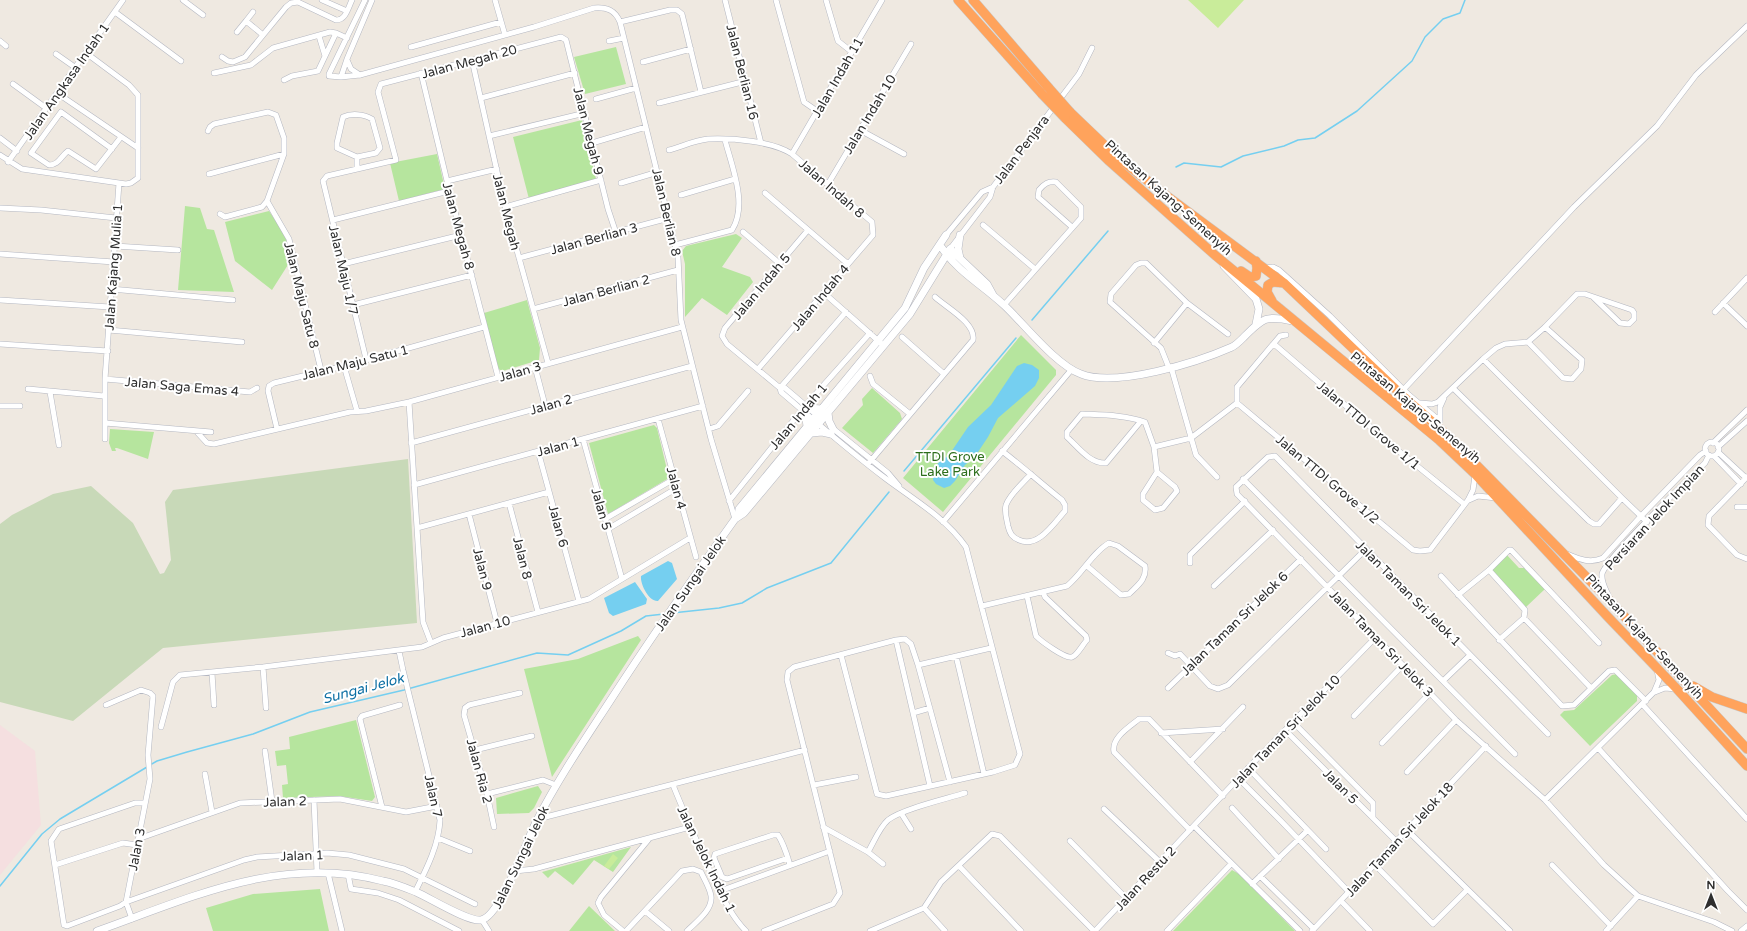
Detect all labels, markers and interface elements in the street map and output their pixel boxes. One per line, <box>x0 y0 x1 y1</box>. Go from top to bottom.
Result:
street label: Jalan Angkasa Indah 1 <box>21 20 113 143</box>
street label: Jalan Berlian 16 <box>722 23 762 122</box>
street label: Jalan Indah 11 <box>808 35 867 120</box>
street label: Jalan Megah 20 <box>420 42 519 82</box>
street label: Jalan Indah 10 <box>840 72 900 157</box>
street label: Jalan Megah 9 <box>569 86 607 177</box>
street label: Jalan Penjara <box>991 112 1053 187</box>
street label: Pintasan Kajang-Semenyih <box>1102 137 1235 259</box>
street label: Jalan Indah 8 <box>795 156 867 222</box>
street label: Jalan Berlian 8 <box>648 167 684 258</box>
street label: Jalan Megah <box>489 172 523 252</box>
street label: Jalan Megah 8 <box>439 181 477 272</box>
street label: Jalan Kajang Mulia 1 <box>102 203 126 331</box>
street label: Jalan Berlian 3 <box>549 220 640 258</box>
street label: Jalan Maju 1/7 <box>325 224 361 317</box>
street label: Jalan Maju Satu 8 <box>280 240 322 350</box>
street label: Jalan Indah 5 <box>729 250 794 323</box>
street label: Jalan Indah 4 <box>788 261 853 334</box>
street label: Jalan Berlian 2 <box>561 272 652 310</box>
street label: Jalan Maju Satu 1 <box>300 342 410 384</box>
street label: Pintasan Kajang-Semenyih <box>1347 349 1484 467</box>
street label: Jalan 3 <box>497 358 543 386</box>
street label: Jalan Saga Emas 4 <box>124 374 240 400</box>
street label: Jalan TTDI Grove 1/1 <box>1313 378 1423 474</box>
street label: Jalan Indah 1 <box>766 380 831 453</box>
street label: Jalan 2 <box>528 391 574 419</box>
street label: Jalan TTDI Grove 1/2 <box>1272 432 1382 528</box>
street label: Jalan 1 <box>535 434 581 460</box>
park label: TTDI Grove Lake Park <box>915 449 985 480</box>
street label: Persiaran Jelok Impian <box>1602 462 1708 574</box>
street label: Jalan 4 <box>663 465 689 511</box>
street label: Jalan 5 <box>587 486 615 532</box>
street label: Jalan 6 <box>545 503 571 549</box>
street label: Jalan Sungai Jelok <box>652 533 730 634</box>
street label: Jalan 8 <box>509 535 535 581</box>
street label: Jalan Taman Sri Jelok 1 <box>1352 538 1464 650</box>
street label: Jalan 9 <box>469 546 495 592</box>
street label: Jalan Taman Sri Jelok 6 <box>1178 568 1292 679</box>
street label: Pintasan Kajang-Semenyih <box>1582 571 1706 703</box>
street label: Jalan Taman Sri Jelok 3 <box>1326 587 1437 701</box>
street label: Jalan 10 <box>458 613 512 641</box>
water label: Sungai Jelok <box>321 669 407 707</box>
street label: Jalan Taman Sri Jelok 10 <box>1228 672 1344 791</box>
street label: Jalan Ria 2 <box>463 737 495 805</box>
street label: Jalan 5 <box>1319 766 1361 808</box>
street label: Jalan 7 <box>421 773 445 819</box>
street label: Jalan Taman Sri Jelok 18 <box>1342 779 1457 900</box>
street label: Jalan 2 <box>263 793 307 811</box>
street label: Jalan Sungai Jelok <box>489 803 553 912</box>
street label: Jalan Jelok Indah 1 <box>673 803 739 915</box>
street label: Jalan 3 <box>125 826 149 872</box>
street label: Jalan Restu 2 <box>1112 843 1180 914</box>
street label: Jalan 1 <box>280 847 324 865</box>
north arrow <box>1691 875 1731 915</box>
text: N <box>1707 879 1715 892</box>

